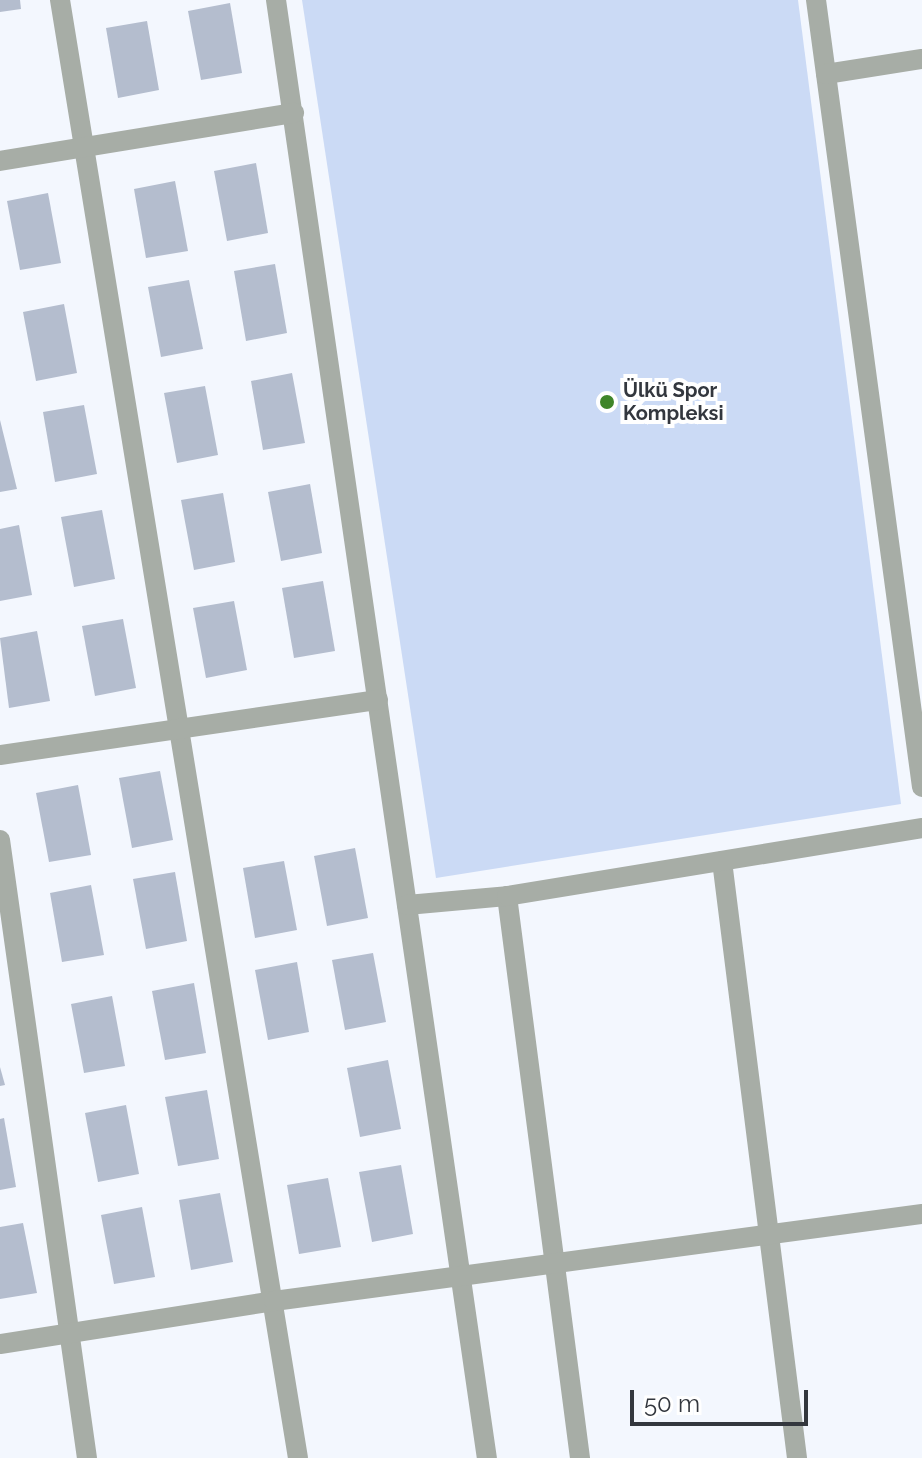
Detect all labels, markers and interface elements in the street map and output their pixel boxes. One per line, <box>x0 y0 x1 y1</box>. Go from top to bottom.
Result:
place label: Ülkü Spor Kompleksi <box>623 378 724 425</box>
marker: Ülkü Spor Kompleksi <box>598 393 616 411</box>
scale bar <box>634 1374 812 1424</box>
text: 50 m <box>644 1389 700 1418</box>

